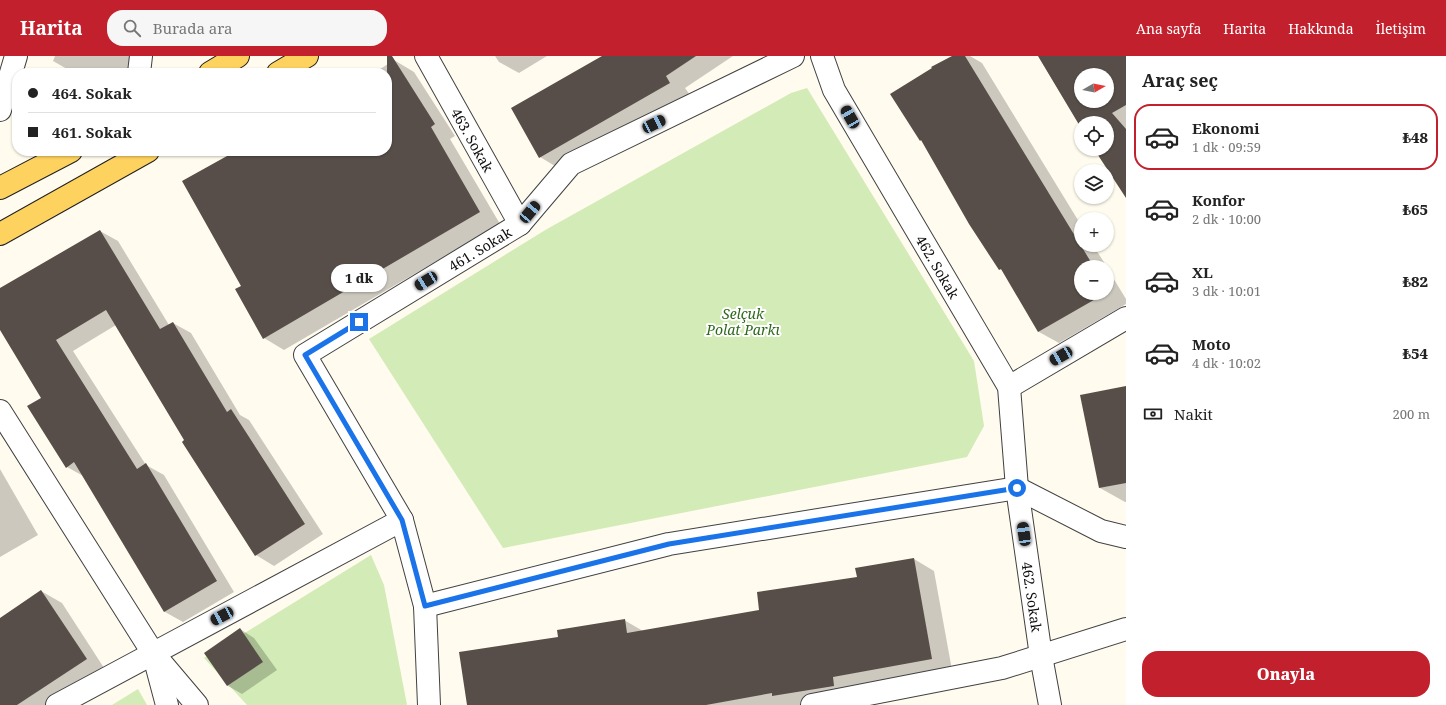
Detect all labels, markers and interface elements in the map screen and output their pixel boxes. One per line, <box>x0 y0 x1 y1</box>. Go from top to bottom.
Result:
search box <box>107 10 387 46</box>
text: Harita <box>20 15 83 41</box>
icon: search <box>121 17 143 39</box>
text: Burada ara <box>153 18 232 38</box>
text: Ana sayfa <box>1136 19 1201 38</box>
text: Harita <box>1223 19 1266 38</box>
text: Hakkında <box>1288 19 1354 38</box>
text: İletişim <box>1376 19 1426 38</box>
north arrow <box>1074 68 1114 108</box>
map controls <box>1074 68 1114 300</box>
text: Araç seç <box>1142 68 1218 92</box>
text: 464. Sokak <box>52 83 132 103</box>
street label: 463. Sokak <box>447 104 499 176</box>
car <box>839 104 861 130</box>
car <box>641 113 667 135</box>
button: locate <box>1074 116 1114 156</box>
text: Ekonomi <box>1192 118 1260 138</box>
icon: car <box>1144 119 1180 155</box>
text: 461. Sokak <box>52 122 132 142</box>
text: ₺48 <box>1402 127 1428 147</box>
text: 1 dk · 09:59 <box>1192 138 1261 156</box>
button: layers <box>1074 164 1114 204</box>
text: Konfor <box>1192 190 1245 210</box>
icon: car <box>1144 191 1180 227</box>
car <box>518 199 542 225</box>
text: ₺65 <box>1402 199 1428 219</box>
text: 2 dk · 10:00 <box>1192 210 1261 228</box>
button: + <box>1074 212 1114 252</box>
street label: 461. Sokak <box>445 222 515 275</box>
street label: 462. Sokak <box>912 231 965 303</box>
button: − <box>1074 260 1114 300</box>
text: XL <box>1192 262 1213 282</box>
icon: car <box>1144 263 1180 299</box>
callout: 1 dk <box>331 264 387 292</box>
text: 1 dk <box>345 269 373 287</box>
car <box>413 270 439 292</box>
text: ₺82 <box>1402 271 1428 291</box>
text: 3 dk · 10:01 <box>1192 282 1261 300</box>
park label: Selçuk Polat Parkı <box>705 304 780 339</box>
route end <box>350 313 368 331</box>
text: Moto <box>1192 334 1231 354</box>
icon: car <box>1144 335 1180 371</box>
text: ₺54 <box>1402 343 1428 363</box>
car <box>1048 345 1074 367</box>
text: 4 dk · 10:02 <box>1192 354 1261 372</box>
icon: cash <box>1142 403 1164 425</box>
text: Nakit <box>1174 404 1213 424</box>
text: 200 m <box>1393 405 1430 423</box>
route start <box>1008 479 1026 497</box>
car <box>1016 521 1032 547</box>
street label: 462. Sokak <box>1018 560 1047 634</box>
car <box>209 605 235 627</box>
button: Onayla <box>1142 651 1430 697</box>

